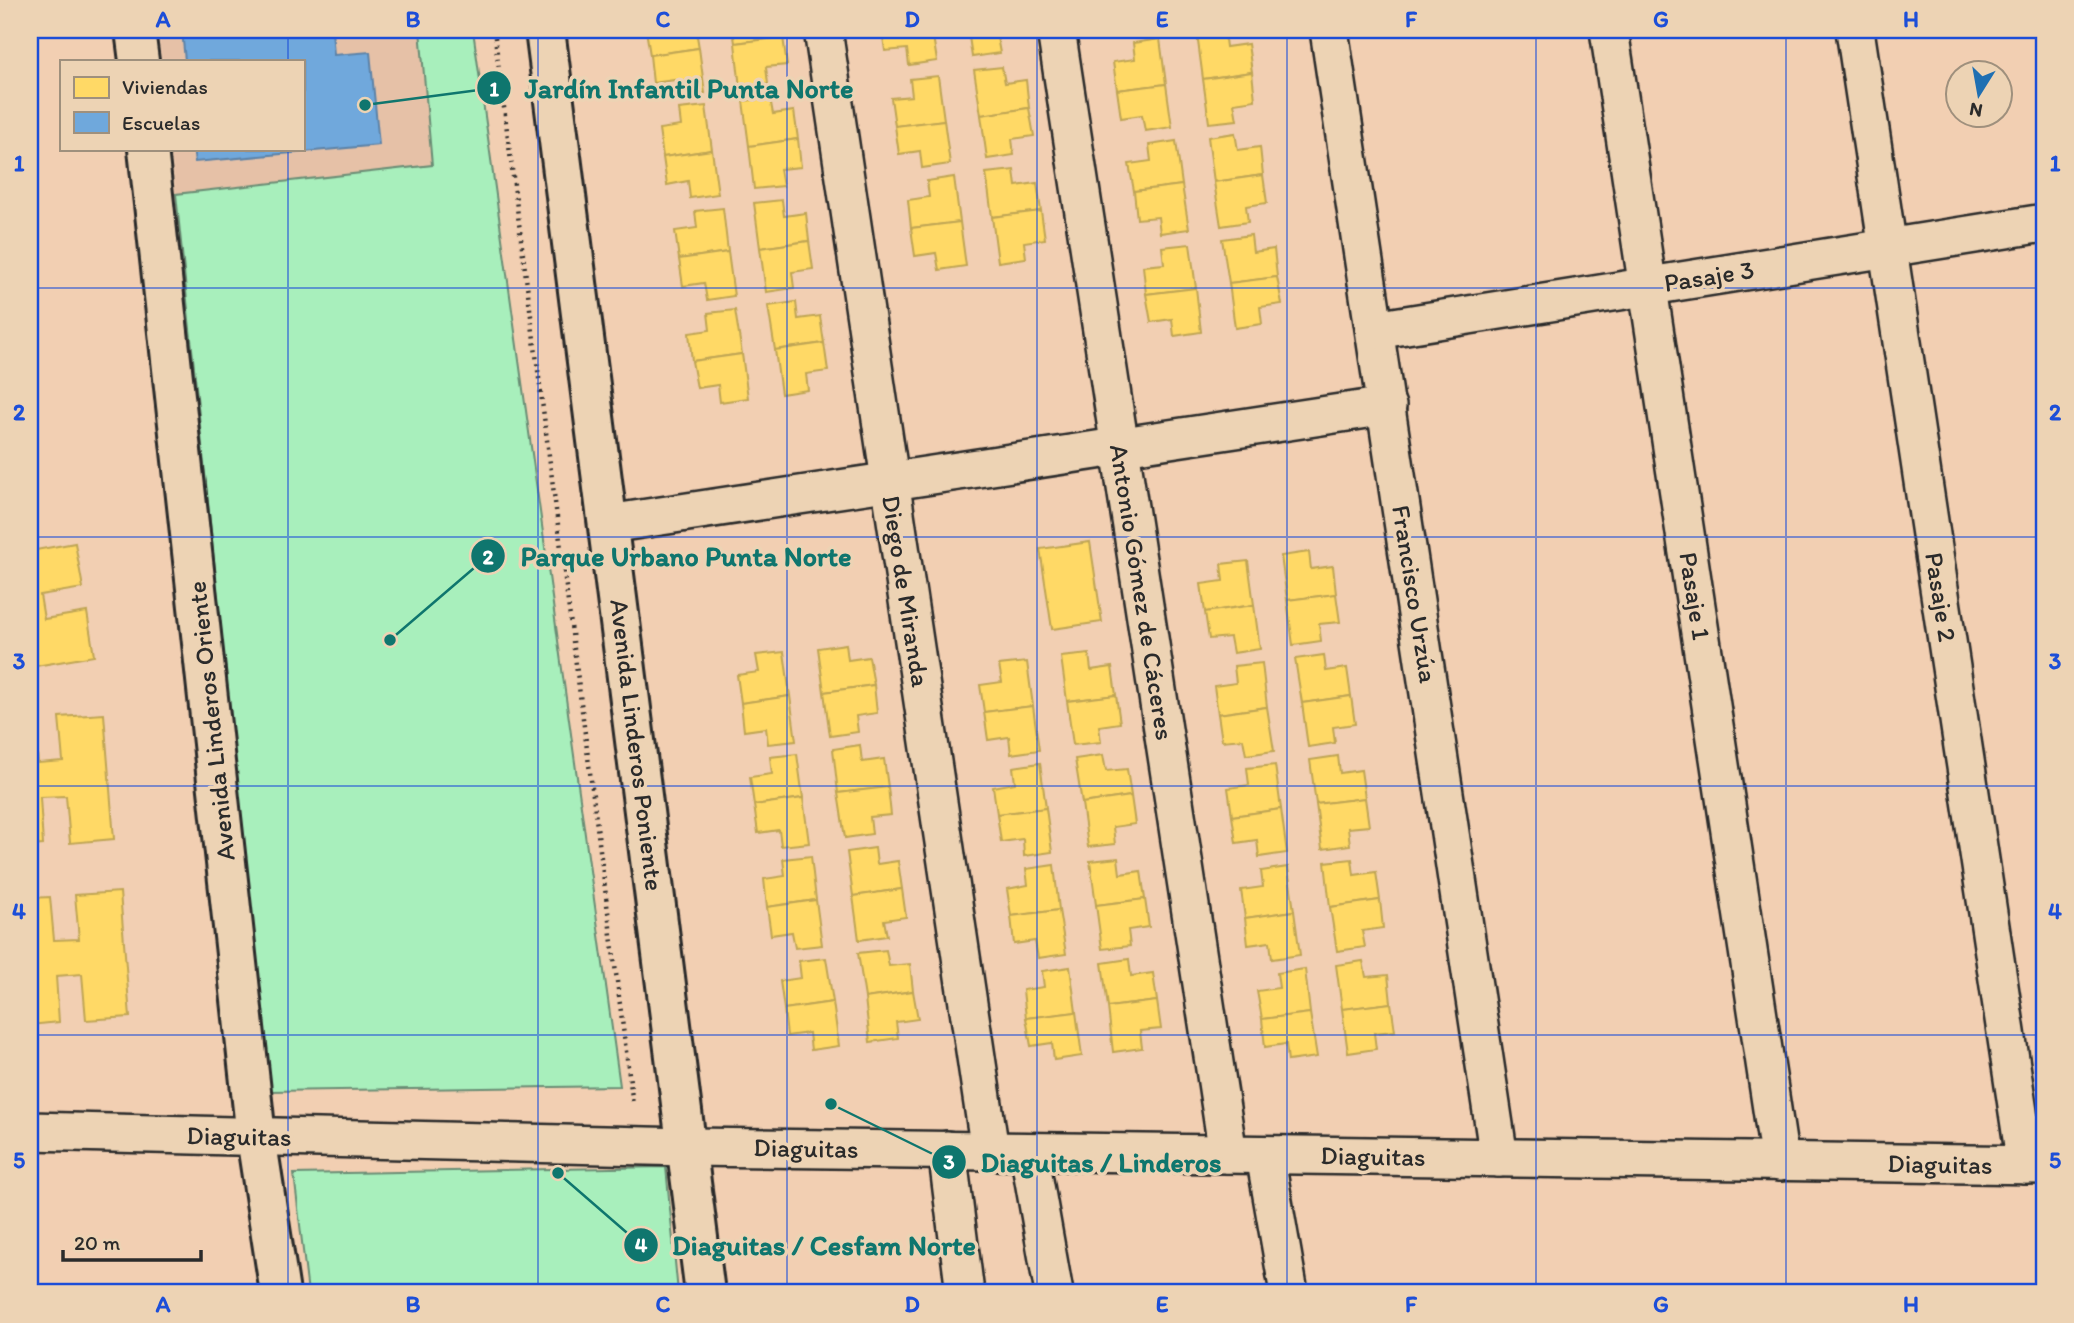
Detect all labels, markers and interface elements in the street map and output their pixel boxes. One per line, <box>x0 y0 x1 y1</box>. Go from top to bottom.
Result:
text: A <box>155 5 171 33</box>
text: B <box>406 5 421 33</box>
text: C <box>656 5 671 33</box>
text: D <box>904 5 920 33</box>
text: E <box>1156 5 1169 33</box>
text: F <box>1405 5 1418 33</box>
text: G <box>1653 5 1669 33</box>
text: H <box>1903 5 1919 33</box>
legend <box>60 60 304 150</box>
north arrow <box>1944 60 2014 130</box>
callout: Jardín Infantil Punta Norte <box>476 64 868 113</box>
text: Jardín Infantil Punta Norte <box>524 71 853 105</box>
text: Viviendas <box>122 74 208 99</box>
text: 1 <box>489 76 499 101</box>
text: N <box>1967 98 1984 123</box>
text: Escuelas <box>122 110 200 135</box>
text: 1 <box>14 149 25 177</box>
text: 1 <box>2050 149 2061 177</box>
street label: Pasaje 3 <box>1662 253 1756 299</box>
text: 2 <box>13 398 26 426</box>
text: 2 <box>2049 398 2062 426</box>
street label: Antonio Gómez de Cáceres <box>1103 442 1181 742</box>
street label: Diego de Miranda <box>875 493 937 690</box>
street label: Francisco Urzúa <box>1385 503 1445 686</box>
callout: Parque Urbano Punta Norte <box>471 532 865 581</box>
text: Parque Urbano Punta Norte <box>520 539 852 573</box>
text: 2 <box>482 544 494 569</box>
street label: Pasaje 1 <box>1672 550 1718 642</box>
street label: Pasaje 2 <box>1918 550 1964 644</box>
street label: Avenida Linderos Oriente <box>180 580 242 862</box>
street label: Avenida Linderos Poniente <box>603 597 671 893</box>
text: 3 <box>13 647 26 675</box>
text: 3 <box>2049 647 2062 675</box>
text: 4 <box>12 897 26 925</box>
text: 4 <box>2048 897 2062 925</box>
street label: Diaguitas <box>186 1119 292 1153</box>
street label: Diaguitas <box>753 1131 859 1165</box>
callout: Diaguitas / Linderos <box>931 1137 1235 1186</box>
street label: Diaguitas <box>1320 1139 1426 1173</box>
text: Diaguitas / Linderos <box>980 1145 1222 1179</box>
text: 5 <box>13 1146 25 1174</box>
text: 5 <box>2049 1146 2061 1174</box>
street label: Diaguitas <box>1887 1147 1993 1181</box>
text: 3 <box>943 1149 955 1174</box>
scale bar <box>63 1218 201 1262</box>
callout: Diaguitas / Cesfam Norte <box>623 1220 990 1269</box>
text: Diaguitas / Cesfam Norte <box>672 1228 976 1262</box>
text: 20 m <box>74 1230 121 1255</box>
text: 4 <box>635 1232 648 1257</box>
text: A <box>155 1290 171 1318</box>
text: B <box>406 1290 421 1318</box>
text: C <box>656 1290 671 1318</box>
text: D <box>904 1290 920 1318</box>
text: E <box>1156 1290 1169 1318</box>
text: F <box>1405 1290 1418 1318</box>
text: G <box>1653 1290 1669 1318</box>
text: H <box>1903 1290 1919 1318</box>

